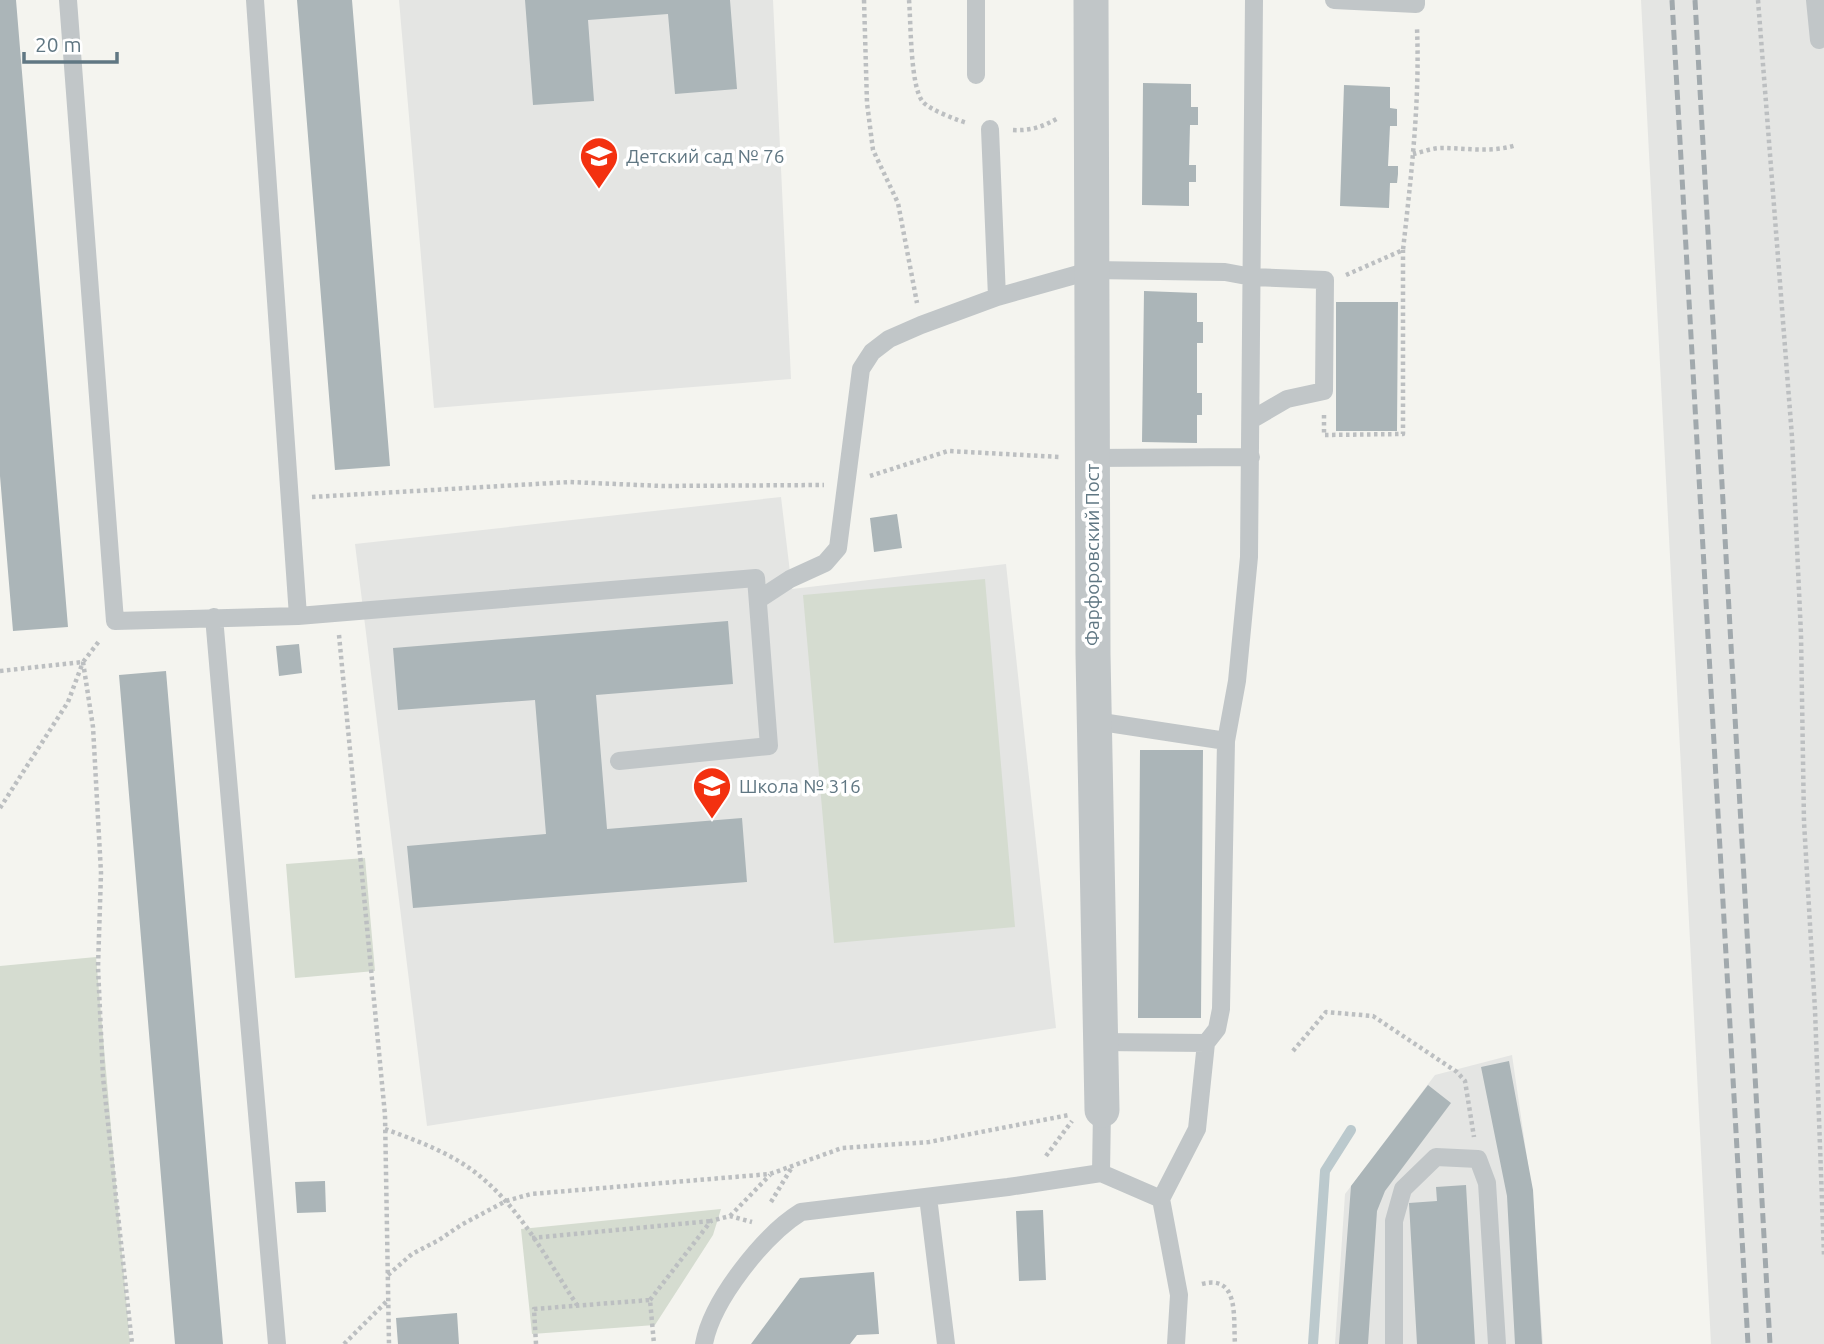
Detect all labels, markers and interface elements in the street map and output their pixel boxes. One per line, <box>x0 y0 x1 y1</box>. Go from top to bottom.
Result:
scale bar <box>24 21 117 65</box>
text: 20 m <box>35 32 82 56</box>
school or university icon: Детский сад № 76 <box>578 135 620 190</box>
place label: Детский сад № 76 <box>626 145 784 167</box>
street label: Фарфоровский Пост <box>1081 463 1103 646</box>
school or university icon: Школа № 316 <box>691 765 733 820</box>
place label: Школа № 316 <box>739 775 861 797</box>

